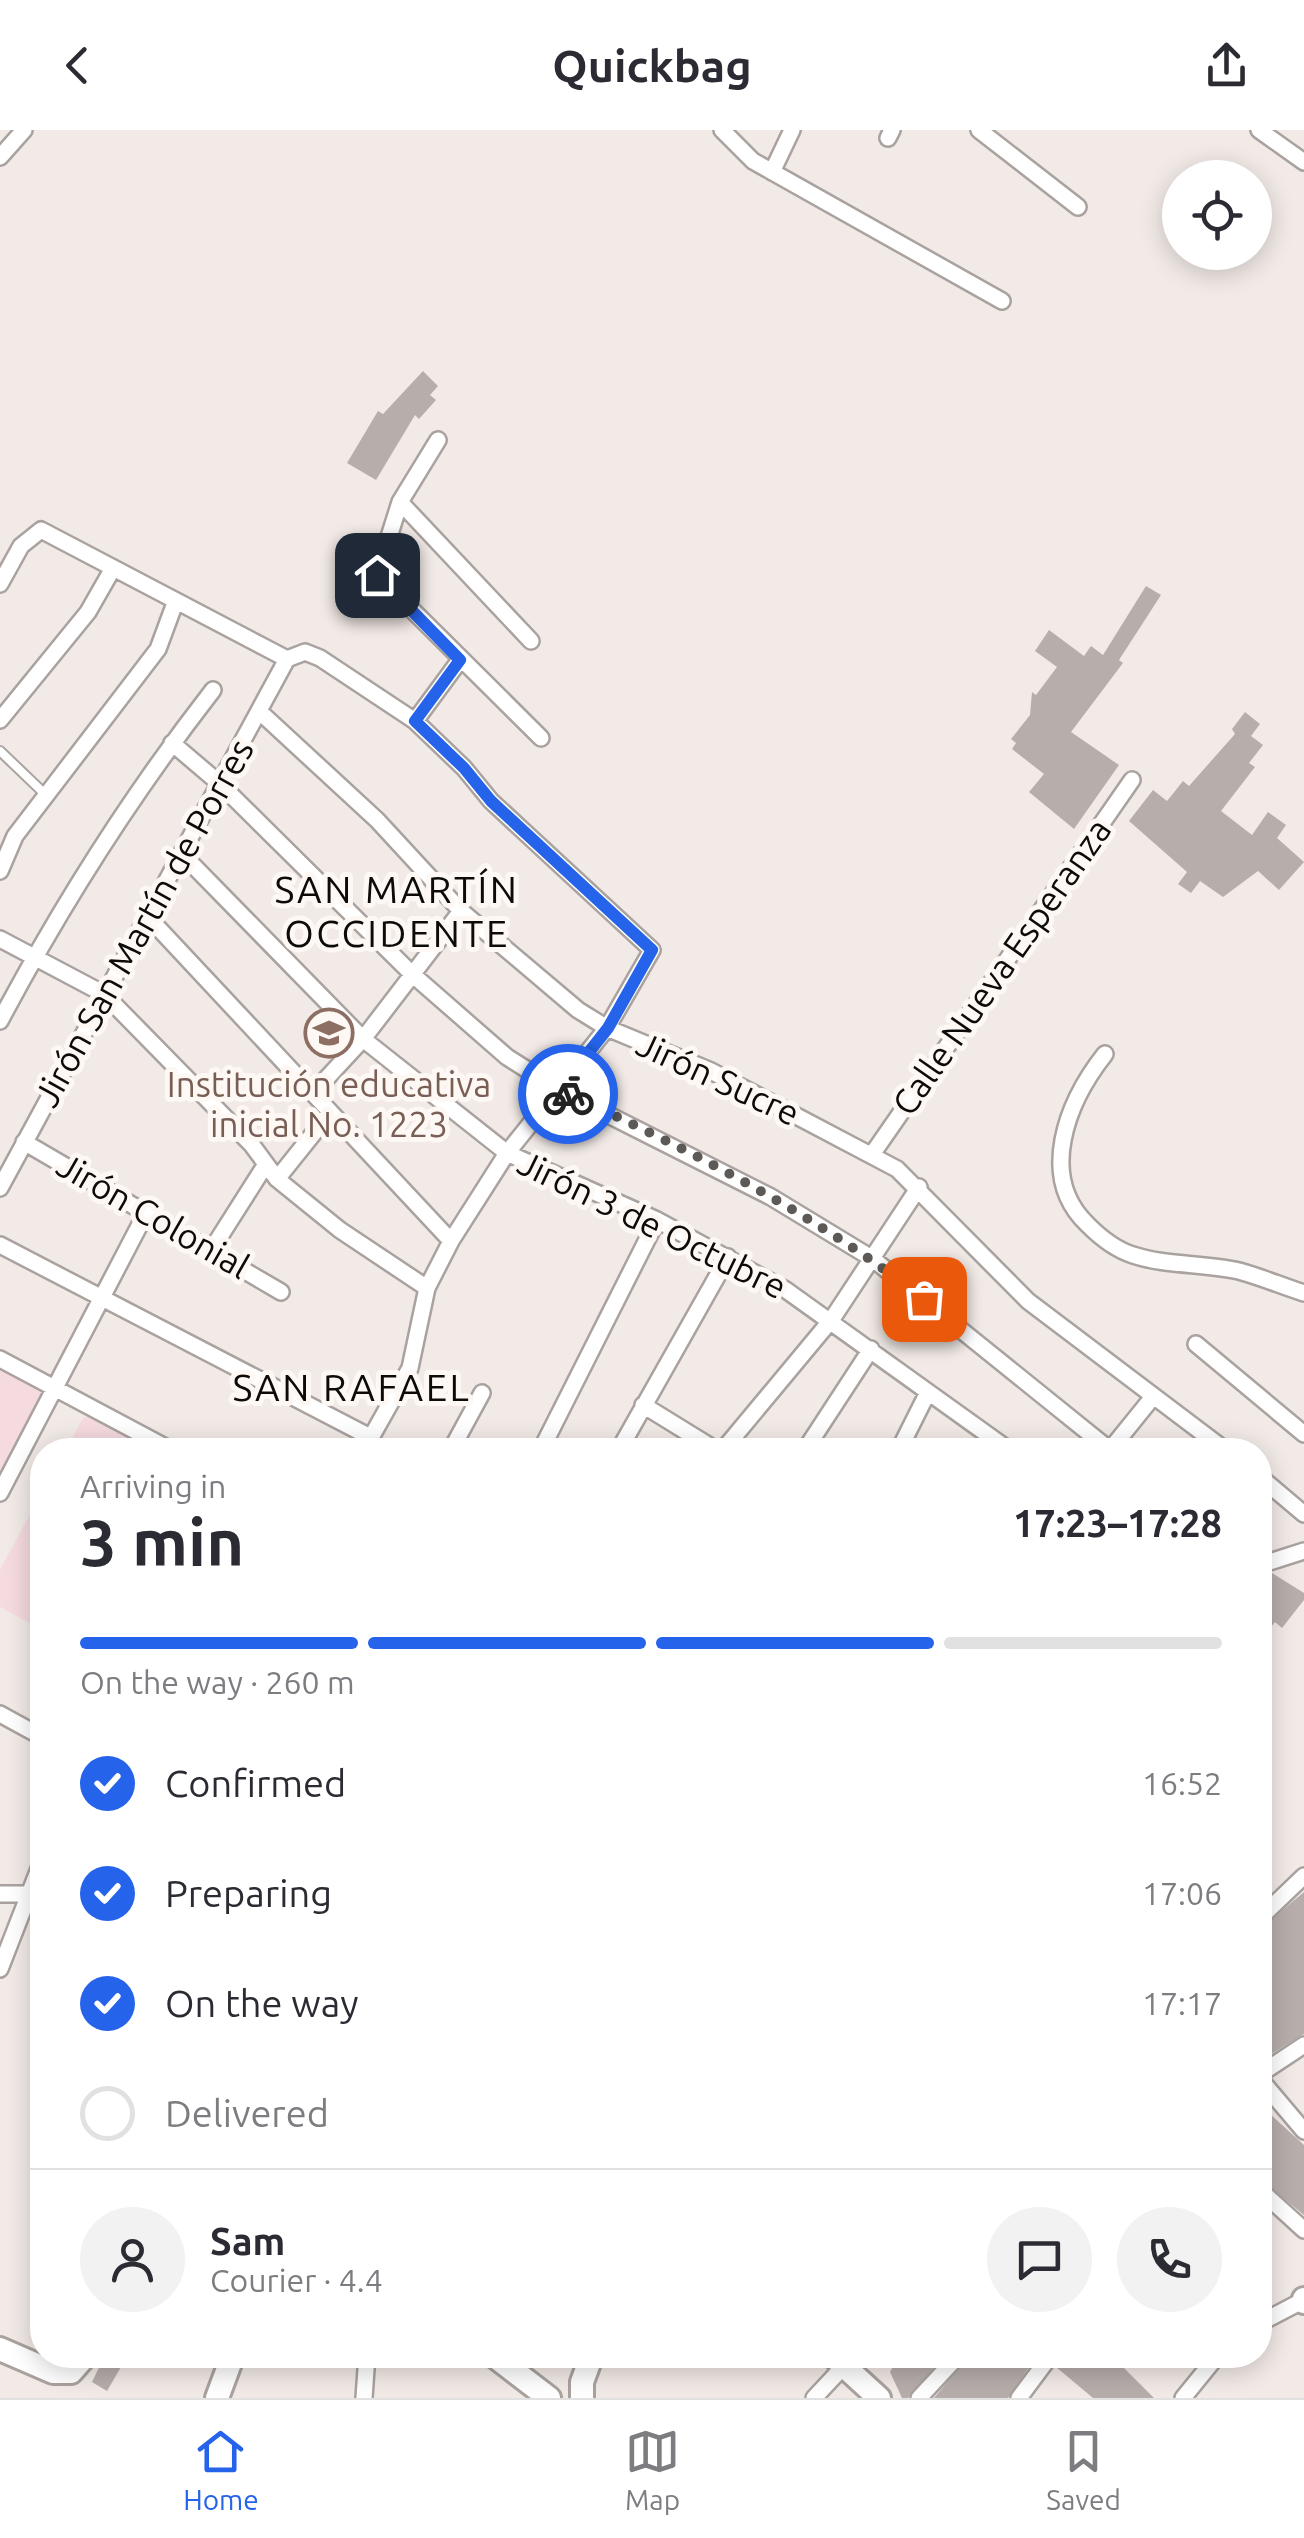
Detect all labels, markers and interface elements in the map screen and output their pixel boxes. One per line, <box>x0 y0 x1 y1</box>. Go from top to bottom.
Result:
icon: back <box>50 38 105 93</box>
icon: share <box>1199 38 1254 93</box>
text: Quickbag <box>552 40 752 91</box>
map controls <box>1162 160 1272 270</box>
button: locate <box>1162 160 1272 270</box>
pin <box>335 533 420 618</box>
icon: home <box>350 548 405 603</box>
street label: Jirón San Martín de Porres <box>25 732 261 1113</box>
street label: Calle Nueva Esperanza <box>884 811 1119 1122</box>
district label: SAN MARTÍN OCCIDENTE <box>275 868 519 954</box>
school or university icon: Institución educativa inicial No. 1223 <box>303 1007 355 1059</box>
street label: Jirón Sucre <box>631 1023 806 1133</box>
courier <box>518 1044 618 1144</box>
place label: Institución educativa inicial No. 1223 <box>167 1064 491 1144</box>
icon: bike <box>541 1067 596 1122</box>
street label: Jirón 3 de Octubre <box>512 1142 793 1306</box>
street label: Jirón Colonial <box>51 1144 256 1286</box>
pin <box>882 1257 967 1342</box>
icon: bag <box>897 1272 952 1327</box>
district label: SAN RAFAEL <box>233 1366 471 1408</box>
text: Arriving in <box>80 1468 226 1504</box>
text: 17:23–17:28 <box>1013 1502 1222 1544</box>
text: 3 min <box>80 1505 244 1578</box>
text: On the way · 260 m <box>80 1664 355 1700</box>
icon: check <box>80 1756 135 1811</box>
text: Confirmed <box>165 1762 346 1804</box>
text: 16:52 <box>1142 1765 1222 1801</box>
icon: check <box>80 1866 135 1921</box>
text: Preparing <box>165 1872 332 1914</box>
text: 17:06 <box>1142 1875 1222 1911</box>
icon: check <box>80 1976 135 2031</box>
text: On the way <box>165 1982 358 2024</box>
text: 17:17 <box>1142 1985 1222 2021</box>
text: Delivered <box>165 2092 329 2134</box>
button: person <box>80 2207 185 2312</box>
button: chat <box>987 2207 1092 2312</box>
button: phone <box>1117 2207 1222 2312</box>
text: Sam <box>210 2220 285 2262</box>
text: Courier · 4.4 <box>210 2262 383 2298</box>
tab: Home <box>183 2424 259 2515</box>
tab: Map <box>625 2424 680 2515</box>
tab: Saved <box>1046 2424 1121 2515</box>

